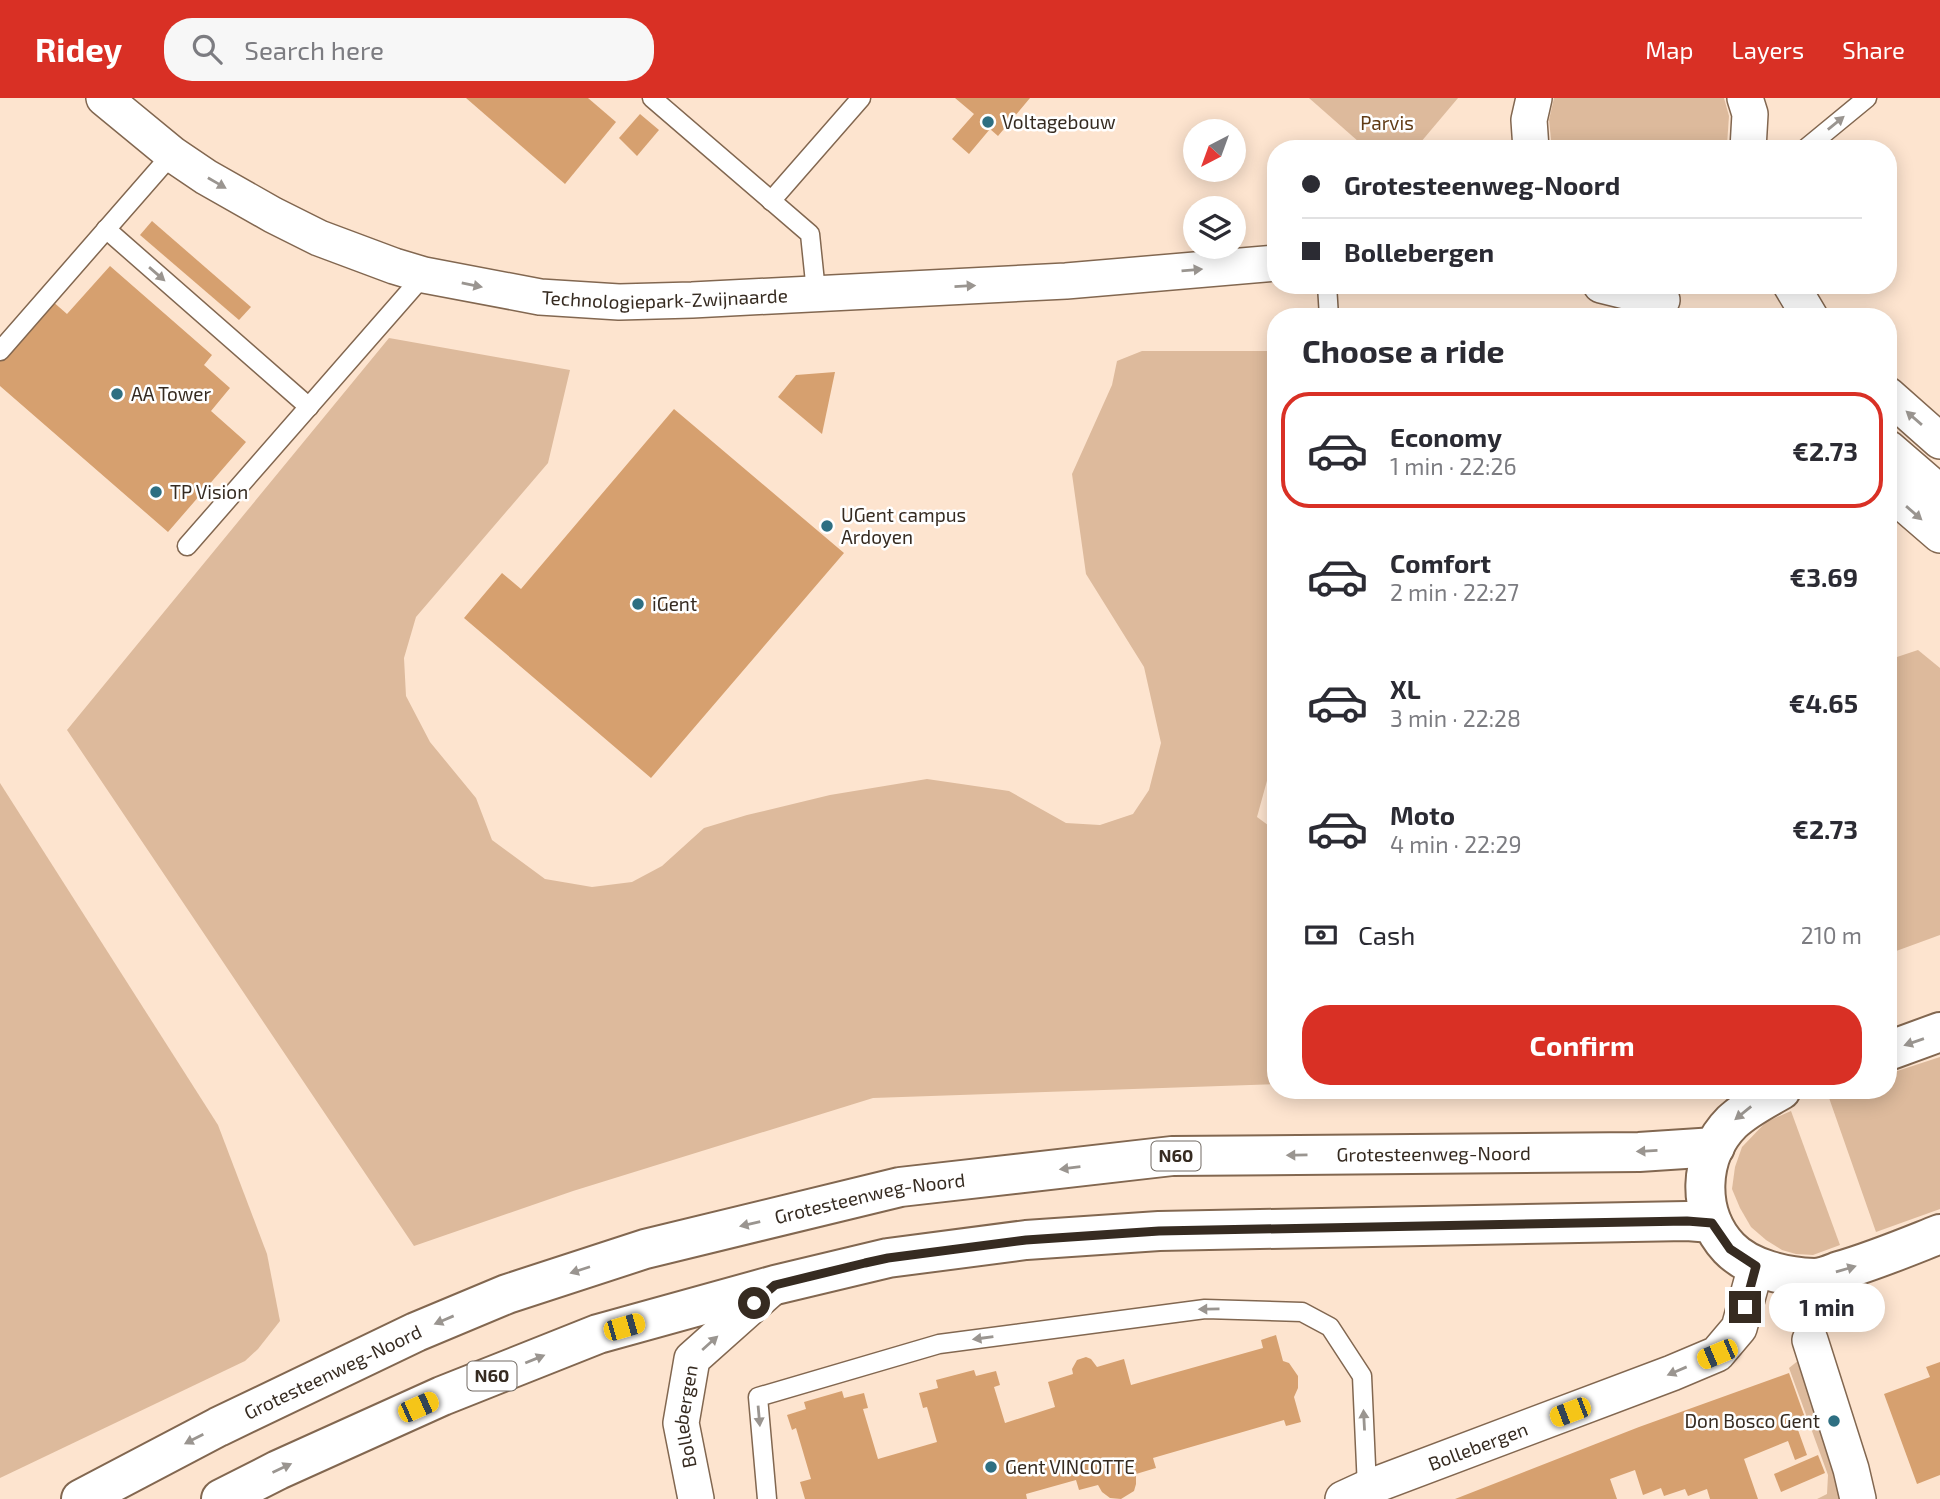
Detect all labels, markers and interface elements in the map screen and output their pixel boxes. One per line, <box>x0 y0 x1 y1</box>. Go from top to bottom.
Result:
search box <box>164 18 654 81</box>
text: Ridey <box>35 29 122 69</box>
icon: search <box>188 30 226 68</box>
text: Search here <box>244 34 384 65</box>
text: Map <box>1645 35 1693 64</box>
text: Layers <box>1731 35 1804 64</box>
text: Share <box>1842 35 1905 64</box>
place label: Voltagebouw <box>1002 110 1116 133</box>
park label: Parvis <box>1360 111 1414 134</box>
marker: Voltagebouw <box>980 114 996 130</box>
one-way arrow <box>1827 116 1845 131</box>
north arrow <box>1183 119 1246 182</box>
map controls <box>1183 119 1246 259</box>
text: Grotesteenweg-Noord <box>1344 169 1620 200</box>
one-way arrow <box>207 177 226 189</box>
button: layers <box>1183 196 1246 259</box>
text: Bollebergen <box>1344 236 1494 267</box>
one-way arrow <box>1181 264 1203 275</box>
one-way arrow <box>148 266 166 282</box>
one-way arrow <box>461 279 483 290</box>
one-way arrow <box>954 280 976 291</box>
street label: Technologiepark-Zwijnaarde <box>541 283 788 313</box>
text: Choose a ride <box>1302 331 1505 369</box>
place label: AA Tower <box>131 382 211 405</box>
marker: AA Tower <box>109 386 125 402</box>
one-way arrow <box>1905 410 1923 426</box>
icon: car <box>1306 419 1369 482</box>
text: Economy <box>1390 421 1502 452</box>
text: €2.73 <box>1792 435 1858 466</box>
text: 1 min · 22:26 <box>1390 452 1517 480</box>
place label: TP Vision <box>170 480 248 503</box>
marker: TP Vision <box>148 484 164 500</box>
place label: UGent campus Ardoyen <box>841 503 966 548</box>
one-way arrow <box>1905 505 1923 521</box>
marker: UGent campus Ardoyen <box>819 518 835 534</box>
icon: car <box>1306 545 1369 608</box>
text: Comfort <box>1390 547 1491 578</box>
text: €3.69 <box>1790 561 1858 592</box>
text: 2 min · 22:27 <box>1390 578 1519 606</box>
place label: iGent <box>652 592 697 615</box>
marker: iGent <box>630 596 646 612</box>
icon: car <box>1306 671 1369 734</box>
text: XL <box>1390 673 1421 704</box>
text: €4.65 <box>1789 687 1858 718</box>
text: 3 min · 22:28 <box>1390 704 1521 732</box>
icon: car <box>1306 797 1369 860</box>
text: Moto <box>1390 799 1455 830</box>
text: €2.73 <box>1792 813 1858 844</box>
text: 4 min · 22:29 <box>1390 830 1522 858</box>
icon: cash <box>1302 916 1340 954</box>
text: Cash <box>1358 919 1415 950</box>
text: 210 m <box>1801 921 1862 949</box>
button: Confirm <box>1302 1005 1862 1085</box>
one-way arrow <box>1904 1036 1925 1047</box>
one-way arrow <box>1735 1106 1753 1121</box>
street label: Grotesteenweg-Noord <box>1336 1141 1531 1166</box>
road number: N60 <box>1152 1142 1200 1170</box>
one-way arrow <box>1635 1146 1657 1157</box>
one-way arrow <box>1285 1149 1307 1161</box>
one-way arrow <box>1059 1163 1081 1174</box>
street label: Grotesteenweg-Noord <box>772 1168 966 1228</box>
one-way arrow <box>739 1218 761 1229</box>
one-way arrow <box>1836 1264 1857 1274</box>
one-way arrow <box>570 1265 591 1276</box>
callout: 1 min <box>1770 1282 1885 1332</box>
route start <box>738 1287 770 1319</box>
route end <box>1729 1291 1761 1323</box>
text: 1 min <box>1799 1293 1855 1321</box>
one-way arrow <box>1197 1304 1219 1315</box>
car <box>601 1311 648 1343</box>
one-way arrow <box>433 1315 454 1326</box>
street label: Grotesteenweg-Noord <box>240 1319 425 1424</box>
one-way arrow <box>972 1333 994 1344</box>
one-way arrow <box>701 1335 719 1351</box>
car <box>1694 1336 1741 1372</box>
one-way arrow <box>525 1354 546 1365</box>
road number: N60 <box>468 1362 516 1391</box>
street label: Bollebergen <box>669 1363 702 1470</box>
one-way arrow <box>1666 1366 1687 1377</box>
car <box>395 1389 442 1425</box>
car <box>1547 1395 1594 1429</box>
one-way arrow <box>754 1405 765 1427</box>
one-way arrow <box>1358 1409 1369 1431</box>
place label: Don Bosco Gent <box>1685 1409 1820 1432</box>
marker: Don Bosco Gent <box>1826 1413 1842 1429</box>
street label: Bollebergen <box>1425 1417 1531 1475</box>
one-way arrow <box>184 1433 204 1445</box>
place label: Gent VINCOTTE <box>1005 1455 1135 1478</box>
marker: Gent VINCOTTE <box>983 1459 999 1475</box>
one-way arrow <box>272 1463 292 1474</box>

